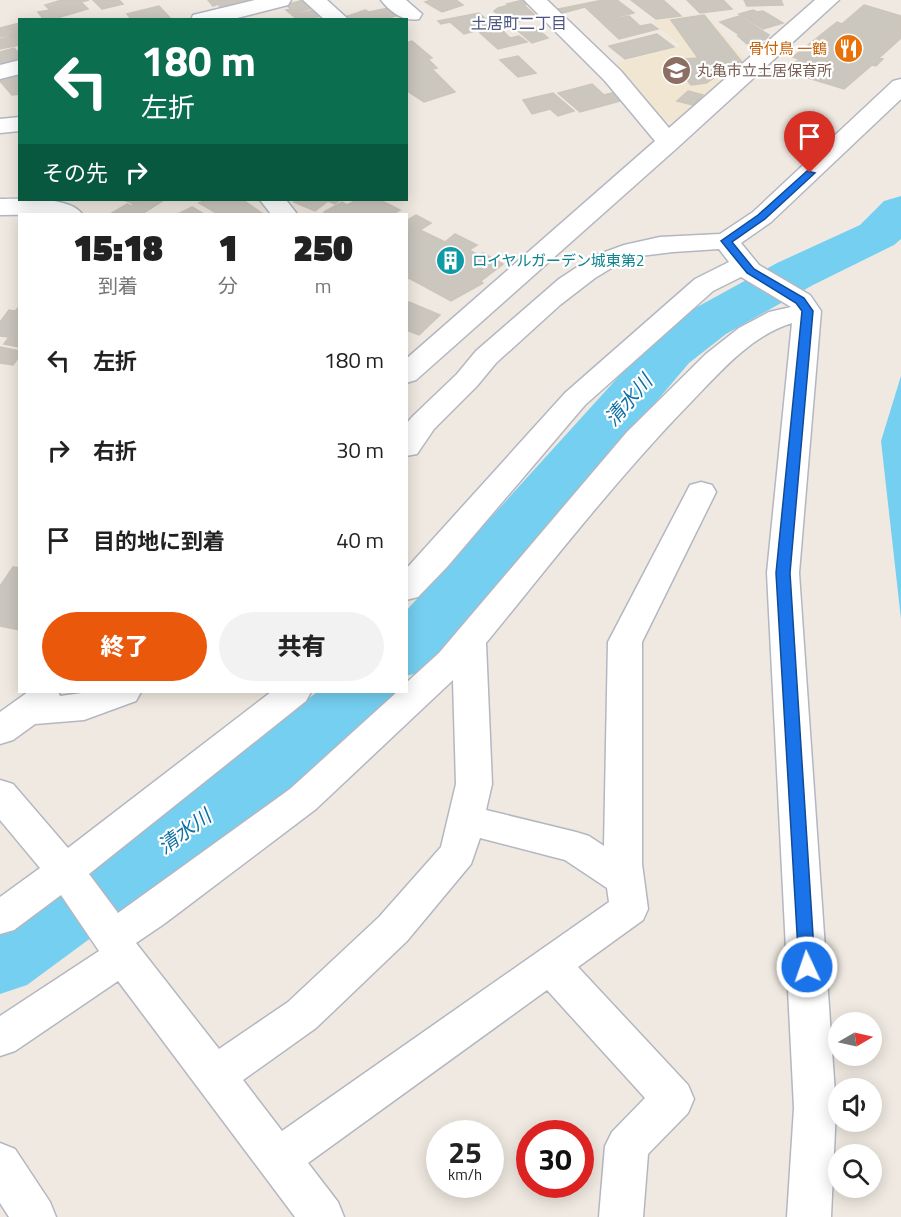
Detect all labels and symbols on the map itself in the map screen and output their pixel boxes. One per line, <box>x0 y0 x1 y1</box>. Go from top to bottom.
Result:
district label: 土居町二丁目 <box>471 11 567 35</box>
restaurant icon: 骨付鳥 一鶴 <box>832 32 864 64</box>
place label: 骨付鳥 一鶴 <box>749 37 827 60</box>
school or university icon: 丸亀市立土居保育所 <box>660 54 692 86</box>
place label: 丸亀市立土居保育所 <box>697 59 832 82</box>
pin <box>784 111 835 173</box>
building icon: ロイヤルガーデン城東第2 <box>435 244 467 276</box>
place label: ロイヤルガーデン城東第2 <box>472 249 645 272</box>
water label: 清水川 <box>597 366 661 433</box>
water label: 清水川 <box>151 800 219 861</box>
position arrow <box>775 935 839 999</box>
north arrow <box>828 1012 882 1066</box>
speed limit sign: 30 <box>516 1120 594 1198</box>

